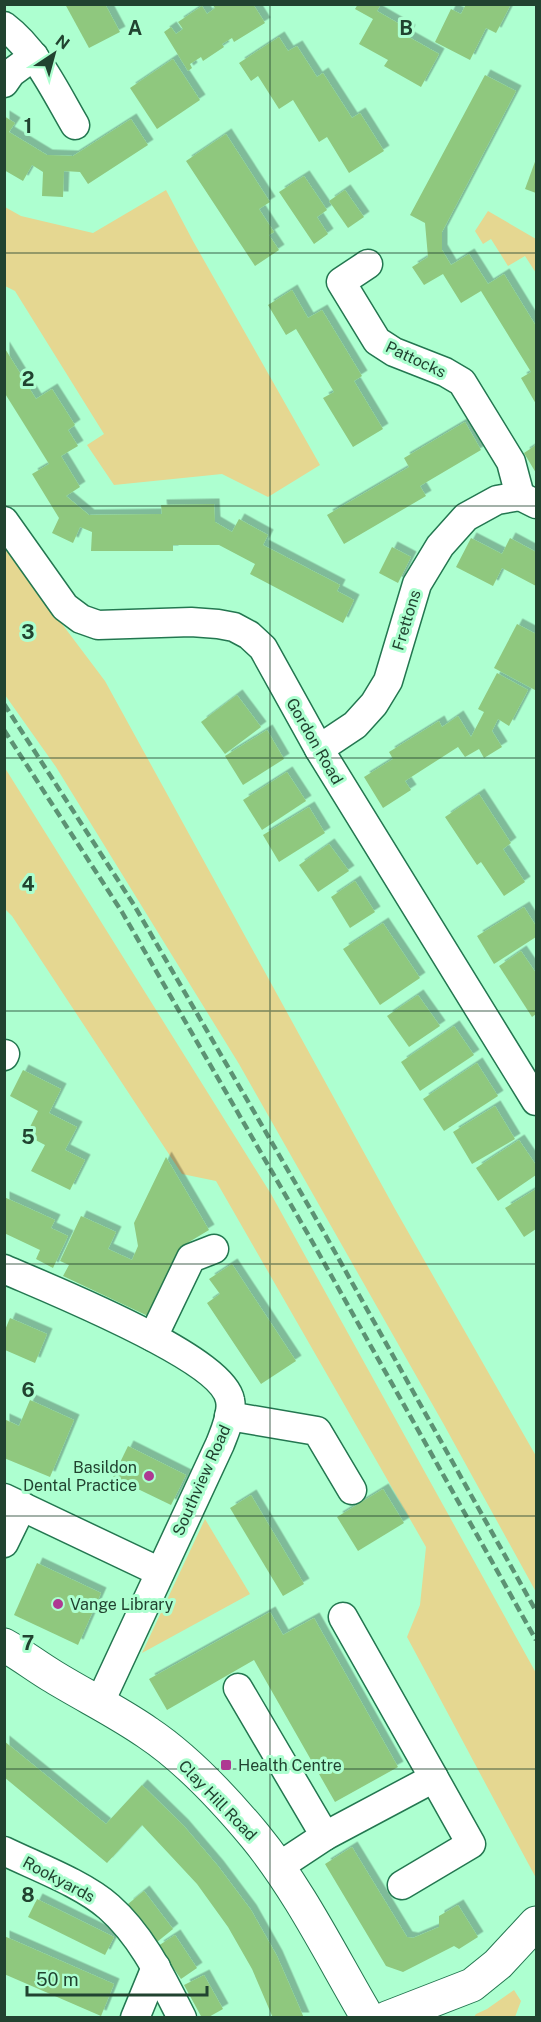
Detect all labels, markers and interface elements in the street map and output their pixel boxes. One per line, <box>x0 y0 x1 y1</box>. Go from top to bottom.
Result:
text: A <box>128 16 142 40</box>
text: B <box>399 16 413 40</box>
north arrow <box>24 24 84 84</box>
text: N <box>52 31 73 54</box>
text: 1 <box>24 114 32 138</box>
street label: Pattocks <box>383 337 449 382</box>
text: 2 <box>22 367 34 391</box>
street label: Frettons <box>388 588 425 653</box>
text: 3 <box>21 620 35 644</box>
street label: Gordon Road <box>282 695 347 788</box>
text: 4 <box>21 872 35 896</box>
text: 5 <box>21 1125 35 1149</box>
text: 6 <box>21 1378 35 1402</box>
street label: Southview Road <box>168 1422 234 1539</box>
place label: Basildon Dental Practice <box>23 1458 137 1495</box>
marker: Basildon Dental Practice <box>142 1469 156 1483</box>
place label: Vange Library <box>70 1595 174 1614</box>
marker: Vange Library <box>51 1597 65 1611</box>
text: 7 <box>22 1631 34 1655</box>
street label: Clay Hill Road <box>175 1756 261 1844</box>
place label: Health Centre <box>238 1756 342 1775</box>
marker: Health Centre <box>219 1758 233 1772</box>
street label: Rookyards <box>19 1853 98 1906</box>
text: 8 <box>21 1883 35 1907</box>
scale bar <box>27 1959 207 1997</box>
text: 50 m <box>36 1969 79 1990</box>

